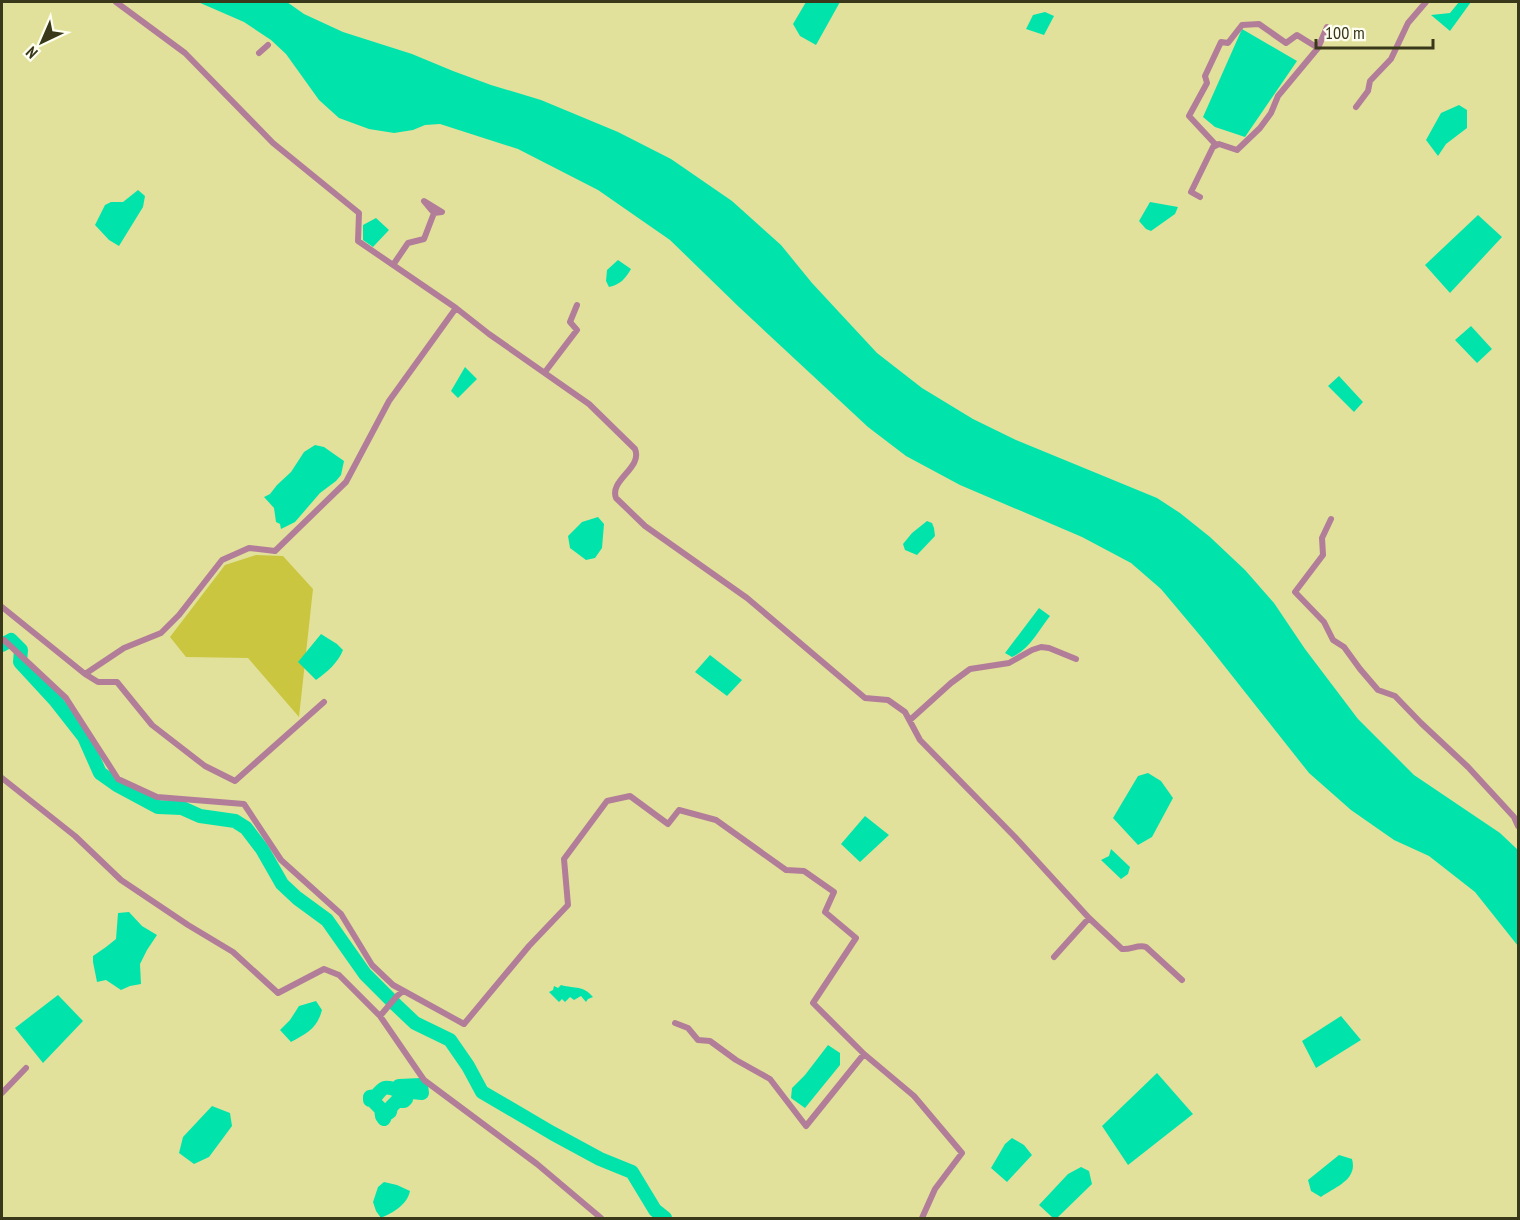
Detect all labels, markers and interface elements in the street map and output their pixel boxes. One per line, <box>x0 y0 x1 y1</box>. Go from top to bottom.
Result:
north arrow <box>12 12 72 72</box>
scale bar <box>1316 12 1433 50</box>
text: 100 m <box>1325 21 1365 44</box>
text: N <box>22 43 42 63</box>

